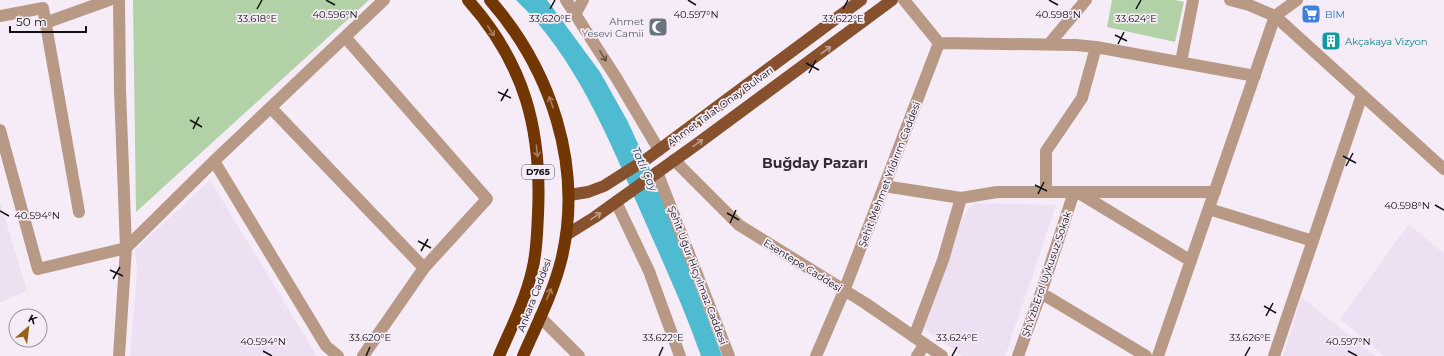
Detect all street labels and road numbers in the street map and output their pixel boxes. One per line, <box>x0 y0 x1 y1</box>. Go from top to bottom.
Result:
street label: Ahmet Talat Onay Bulvarı <box>665 64 776 149</box>
street label: Şehit Mehmet Yıldırım Caddesi <box>856 100 923 249</box>
road number: D765 <box>522 165 554 179</box>
street label: Şehit Uğur Hiçyılmaz Caddesi <box>665 204 730 347</box>
street label: Şh.Yzb.Erol Uykusuz Sokak <box>1019 210 1074 339</box>
street label: Esentepe Caddesi <box>761 236 844 295</box>
street label: Ankara Caddesi <box>514 256 554 334</box>

